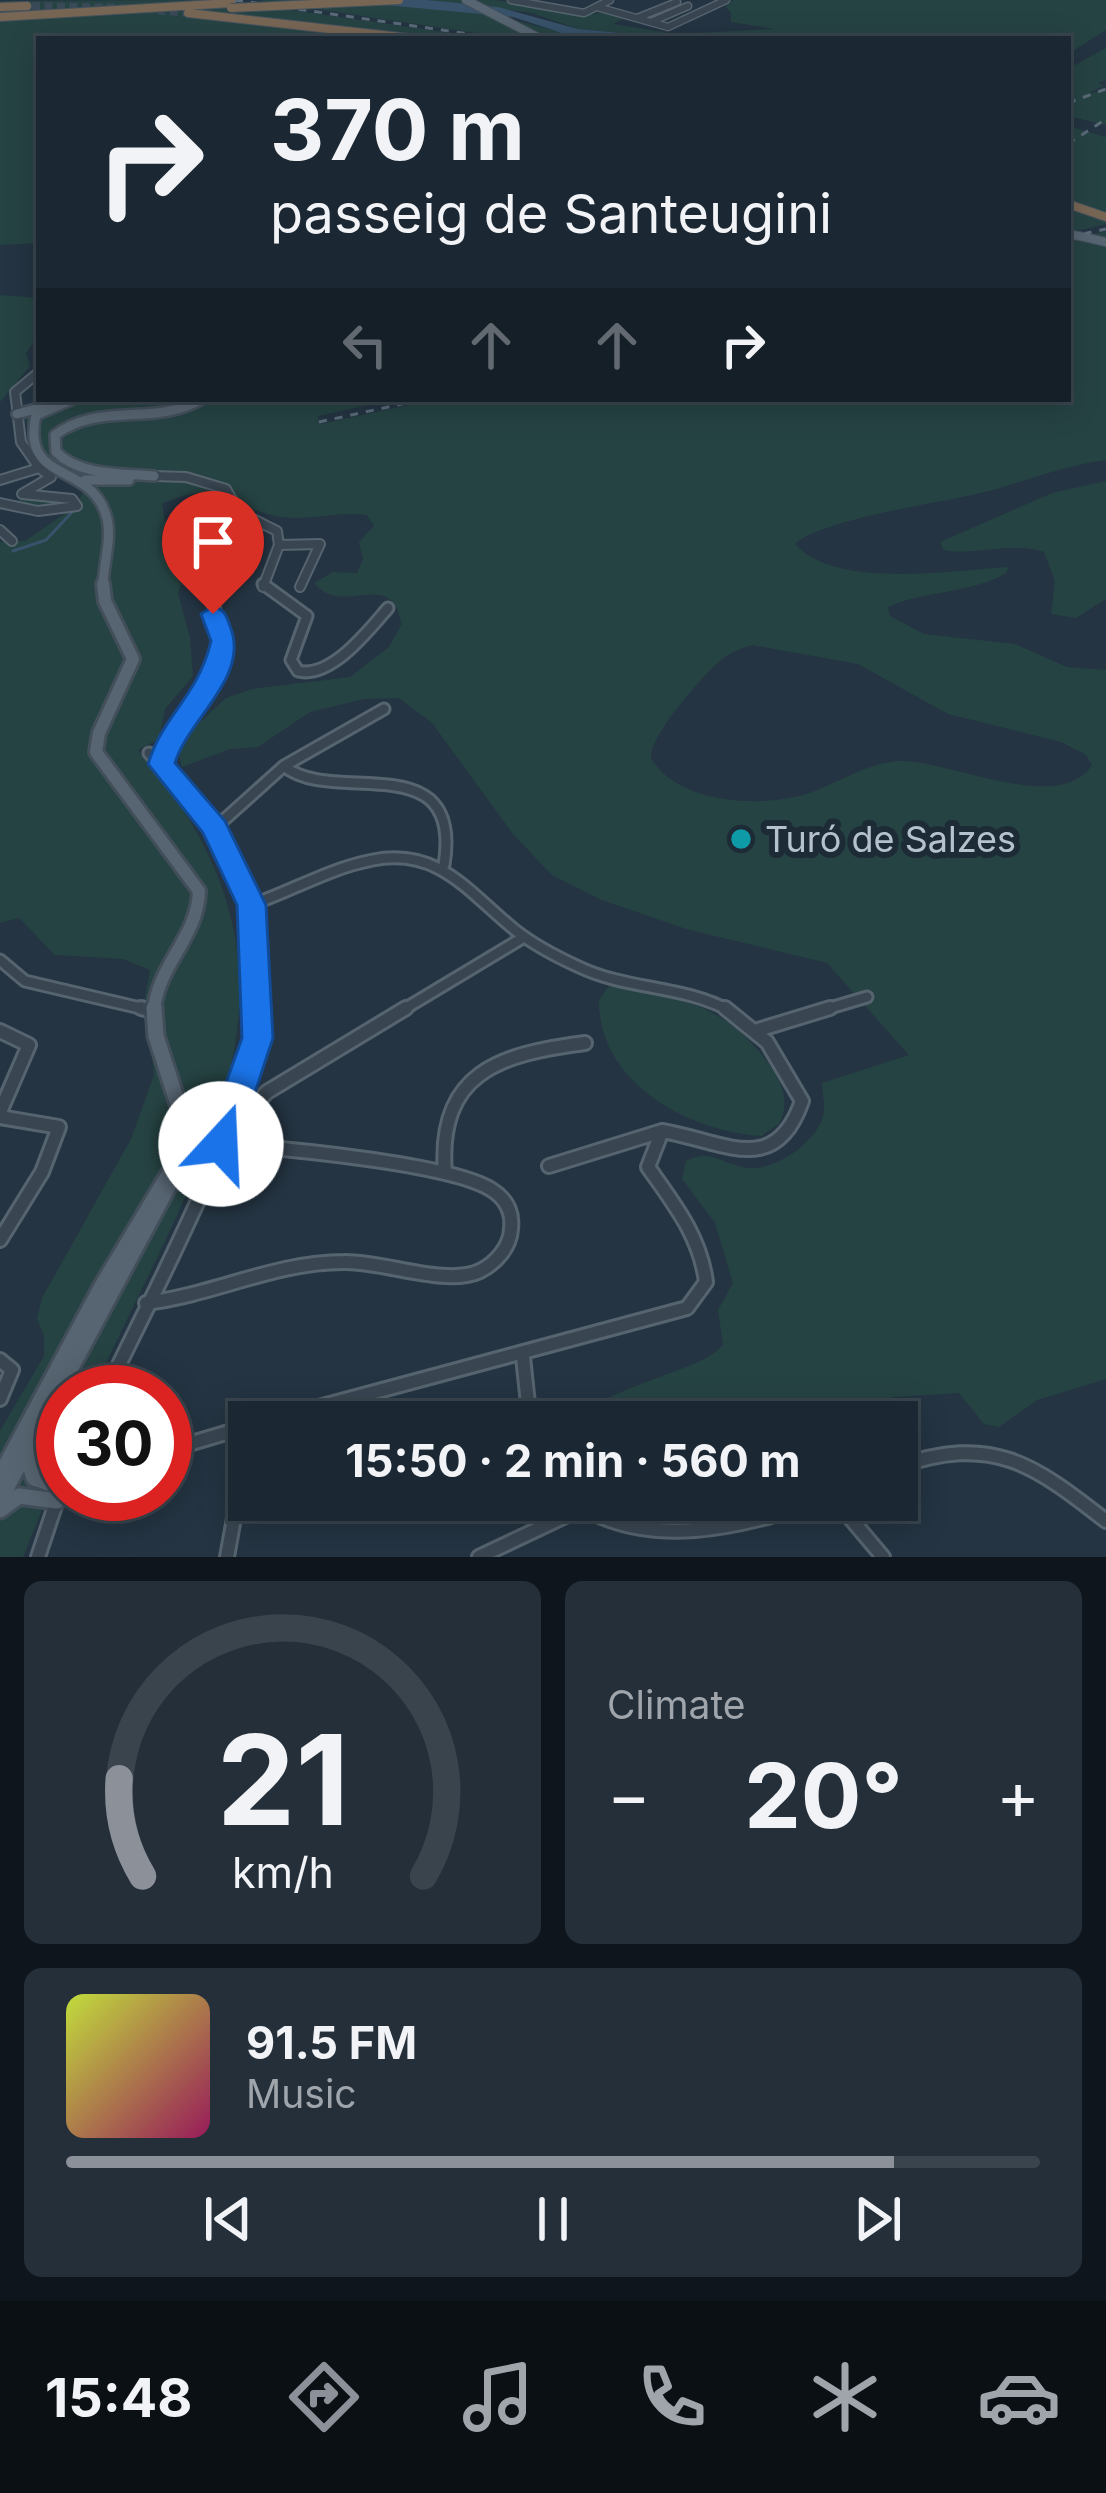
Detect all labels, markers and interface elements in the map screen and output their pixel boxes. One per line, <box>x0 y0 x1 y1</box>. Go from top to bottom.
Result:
text: 370 m <box>270 79 525 180</box>
icon: right <box>72 84 228 240</box>
text: passeig de Santeugini <box>270 181 832 246</box>
icon: left <box>332 312 398 378</box>
icon: ahead <box>458 312 524 378</box>
icon: ahead <box>584 312 650 378</box>
icon: right <box>710 312 776 378</box>
pin <box>162 491 264 614</box>
icon: arrive <box>180 509 246 575</box>
place label: Turó de Salzes <box>765 817 1016 861</box>
marker: Turó de Salzes <box>728 826 754 852</box>
position arrow <box>158 1081 284 1207</box>
speed limit sign: 30 <box>36 1365 192 1521</box>
text: 15:50 · 2 min · 560 m <box>345 1433 801 1488</box>
text: Climate <box>607 1681 746 1728</box>
text: 21 <box>216 1704 349 1855</box>
text: 20° <box>744 1741 903 1850</box>
text: − <box>607 1755 651 1835</box>
text: + <box>996 1755 1040 1835</box>
text: km/h <box>232 1845 333 1897</box>
text: 91.5 FM <box>246 2015 417 2070</box>
text: Music <box>246 2070 357 2117</box>
icon: previous <box>195 2186 261 2252</box>
icon: pause <box>520 2186 586 2252</box>
icon: next <box>845 2186 911 2252</box>
icon: directions <box>282 2355 366 2439</box>
icon: music <box>456 2355 540 2439</box>
icon: phone <box>630 2355 714 2439</box>
icon: climate <box>803 2355 887 2439</box>
icon: car <box>977 2355 1061 2439</box>
text: 15:48 <box>45 2365 192 2430</box>

